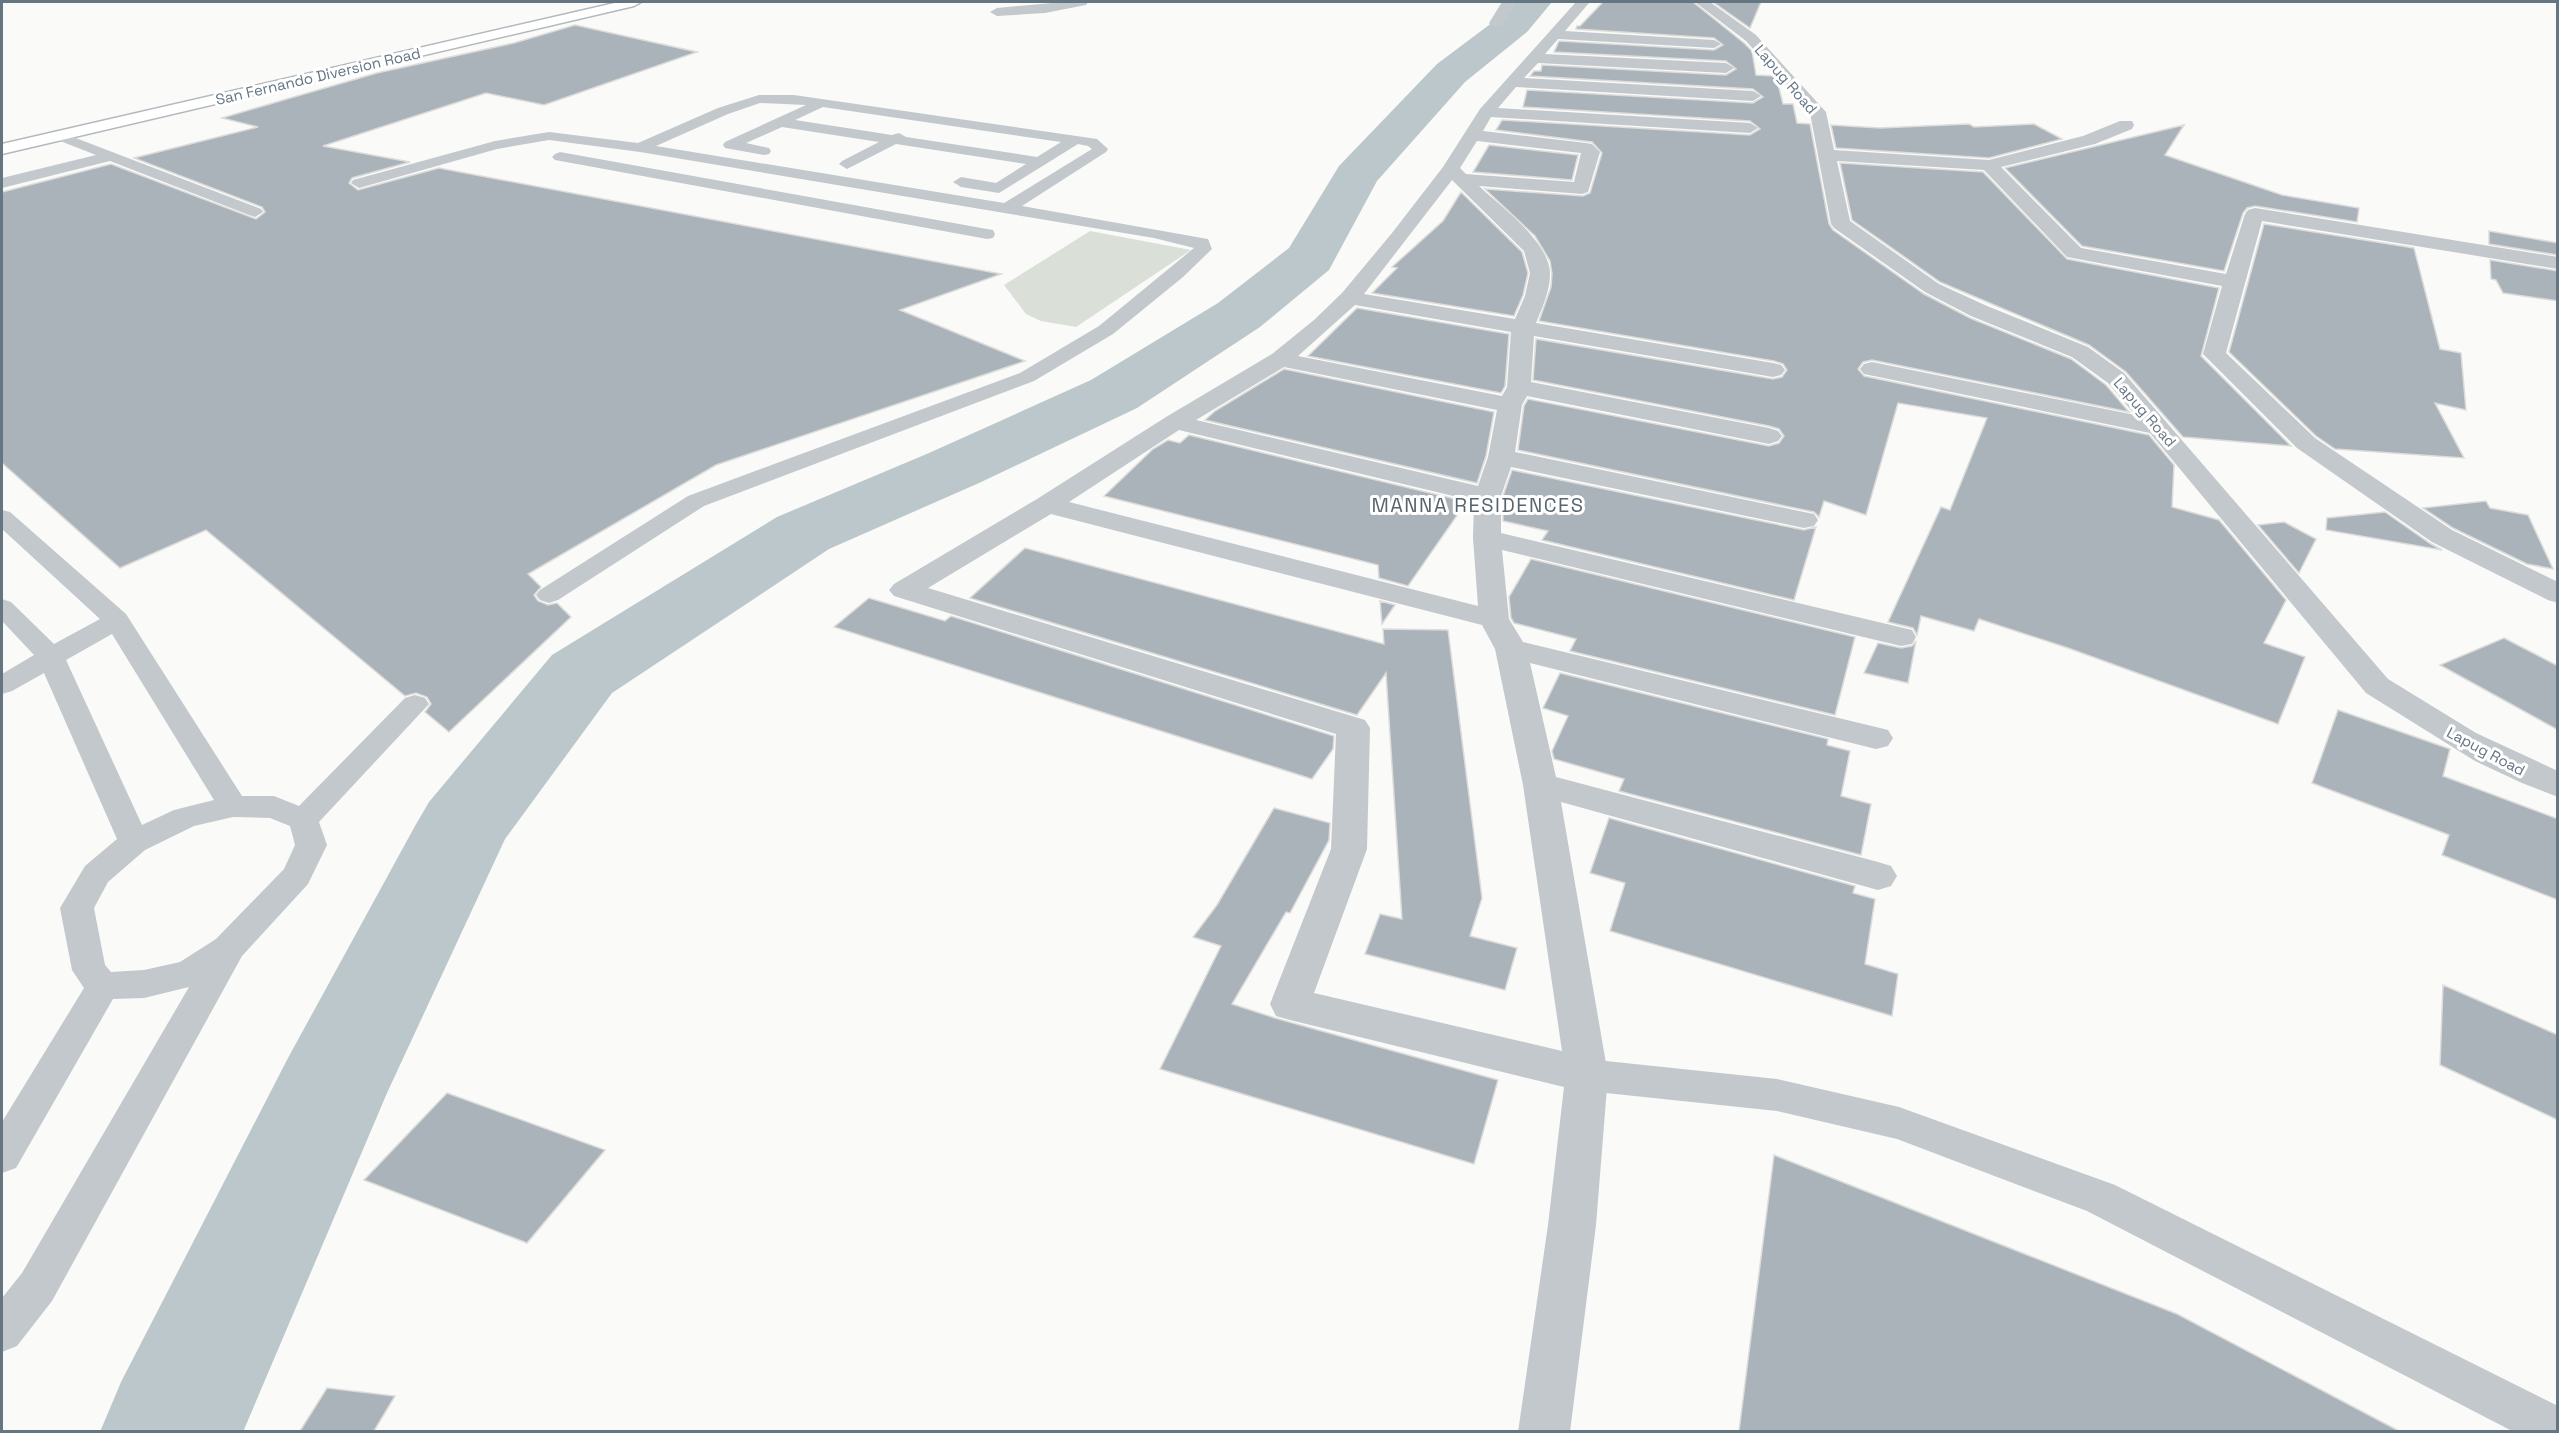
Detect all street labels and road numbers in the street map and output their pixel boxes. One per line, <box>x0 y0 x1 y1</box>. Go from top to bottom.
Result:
street label: Lapug Road <box>1751 40 1821 118</box>
street label: San Fernando Diversion Road <box>214 43 422 109</box>
street label: Lapug Road <box>2110 373 2180 451</box>
street label: Lapug Road <box>2444 722 2528 780</box>

